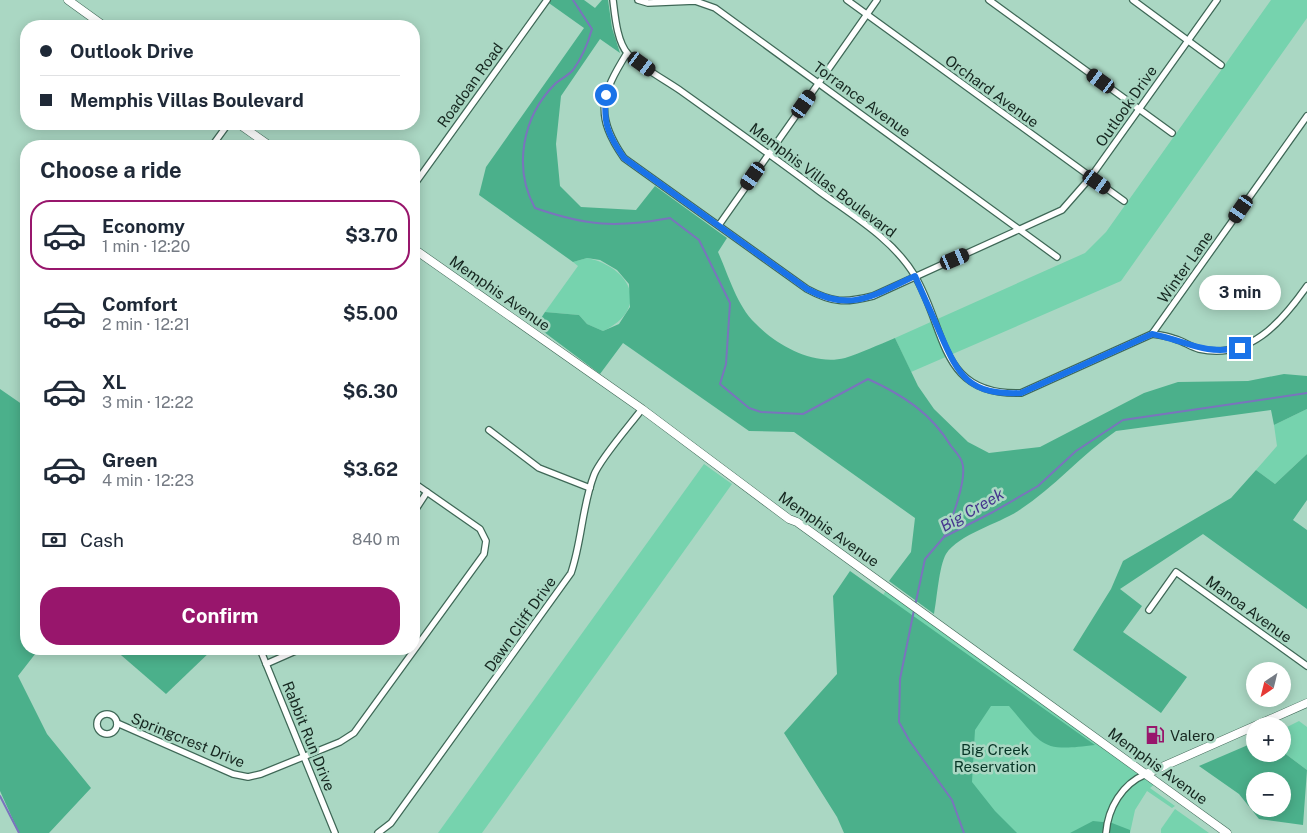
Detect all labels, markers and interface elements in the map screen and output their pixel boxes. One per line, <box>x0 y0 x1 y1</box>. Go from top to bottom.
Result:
text: Outlook Drive <box>70 40 194 62</box>
street label: Roadoan Road <box>434 40 506 130</box>
car <box>625 49 658 79</box>
street label: Orchard Avenue <box>942 51 1042 131</box>
street label: Torrance Avenue <box>810 58 914 140</box>
street label: Outlook Drive <box>1092 62 1160 150</box>
car <box>1084 66 1117 96</box>
route start <box>595 84 617 106</box>
car <box>789 87 818 121</box>
text: Memphis Villas Boulevard <box>70 89 304 111</box>
street label: Memphis Villas Boulevard <box>746 119 900 241</box>
text: Choose a ride <box>40 157 182 183</box>
car <box>738 159 767 193</box>
car <box>1080 167 1113 197</box>
car <box>1226 192 1255 226</box>
icon: car <box>42 213 87 258</box>
text: Economy <box>102 215 185 237</box>
text: $3.70 <box>345 224 398 246</box>
street label: Winter Lane <box>1154 228 1216 306</box>
text: 1 min · 12:20 <box>102 237 190 256</box>
car <box>938 246 971 272</box>
street label: Memphis Avenue <box>447 252 553 334</box>
callout: 3 min <box>1199 276 1281 310</box>
text: 3 min <box>1219 283 1261 302</box>
icon: car <box>42 291 87 336</box>
text: Comfort <box>102 293 178 315</box>
text: $5.00 <box>343 302 398 324</box>
text: 2 min · 12:21 <box>102 315 190 334</box>
route end <box>1229 337 1251 359</box>
icon: car <box>42 369 87 414</box>
text: XL <box>102 371 127 393</box>
text: $6.30 <box>343 380 398 402</box>
text: 3 min · 12:22 <box>102 393 194 412</box>
icon: car <box>42 447 87 492</box>
text: Green <box>102 449 157 471</box>
text: $3.62 <box>343 458 398 480</box>
text: 4 min · 12:23 <box>102 471 194 490</box>
water label: Big Creek <box>937 484 1007 536</box>
street label: Memphis Avenue <box>776 488 882 570</box>
icon: cash <box>40 526 68 554</box>
text: Cash <box>80 529 124 551</box>
text: 840 m <box>352 530 400 549</box>
street label: Manoa Avenue <box>1203 572 1295 646</box>
street label: Dawn Cliff Drive <box>481 573 559 675</box>
button: Confirm <box>40 587 400 645</box>
north arrow <box>1246 662 1291 708</box>
map controls <box>1246 662 1291 817</box>
street label: Rabbit Run Drive <box>279 679 339 793</box>
street label: Springcrest Drive <box>129 709 247 771</box>
button: + <box>1246 717 1291 762</box>
street label: Memphis Avenue <box>1105 724 1211 808</box>
fuel station icon: Valero <box>1144 724 1166 746</box>
place label: Valero <box>1170 727 1215 744</box>
park label: Big Creek Reservation <box>954 741 1036 775</box>
button: − <box>1246 772 1291 817</box>

